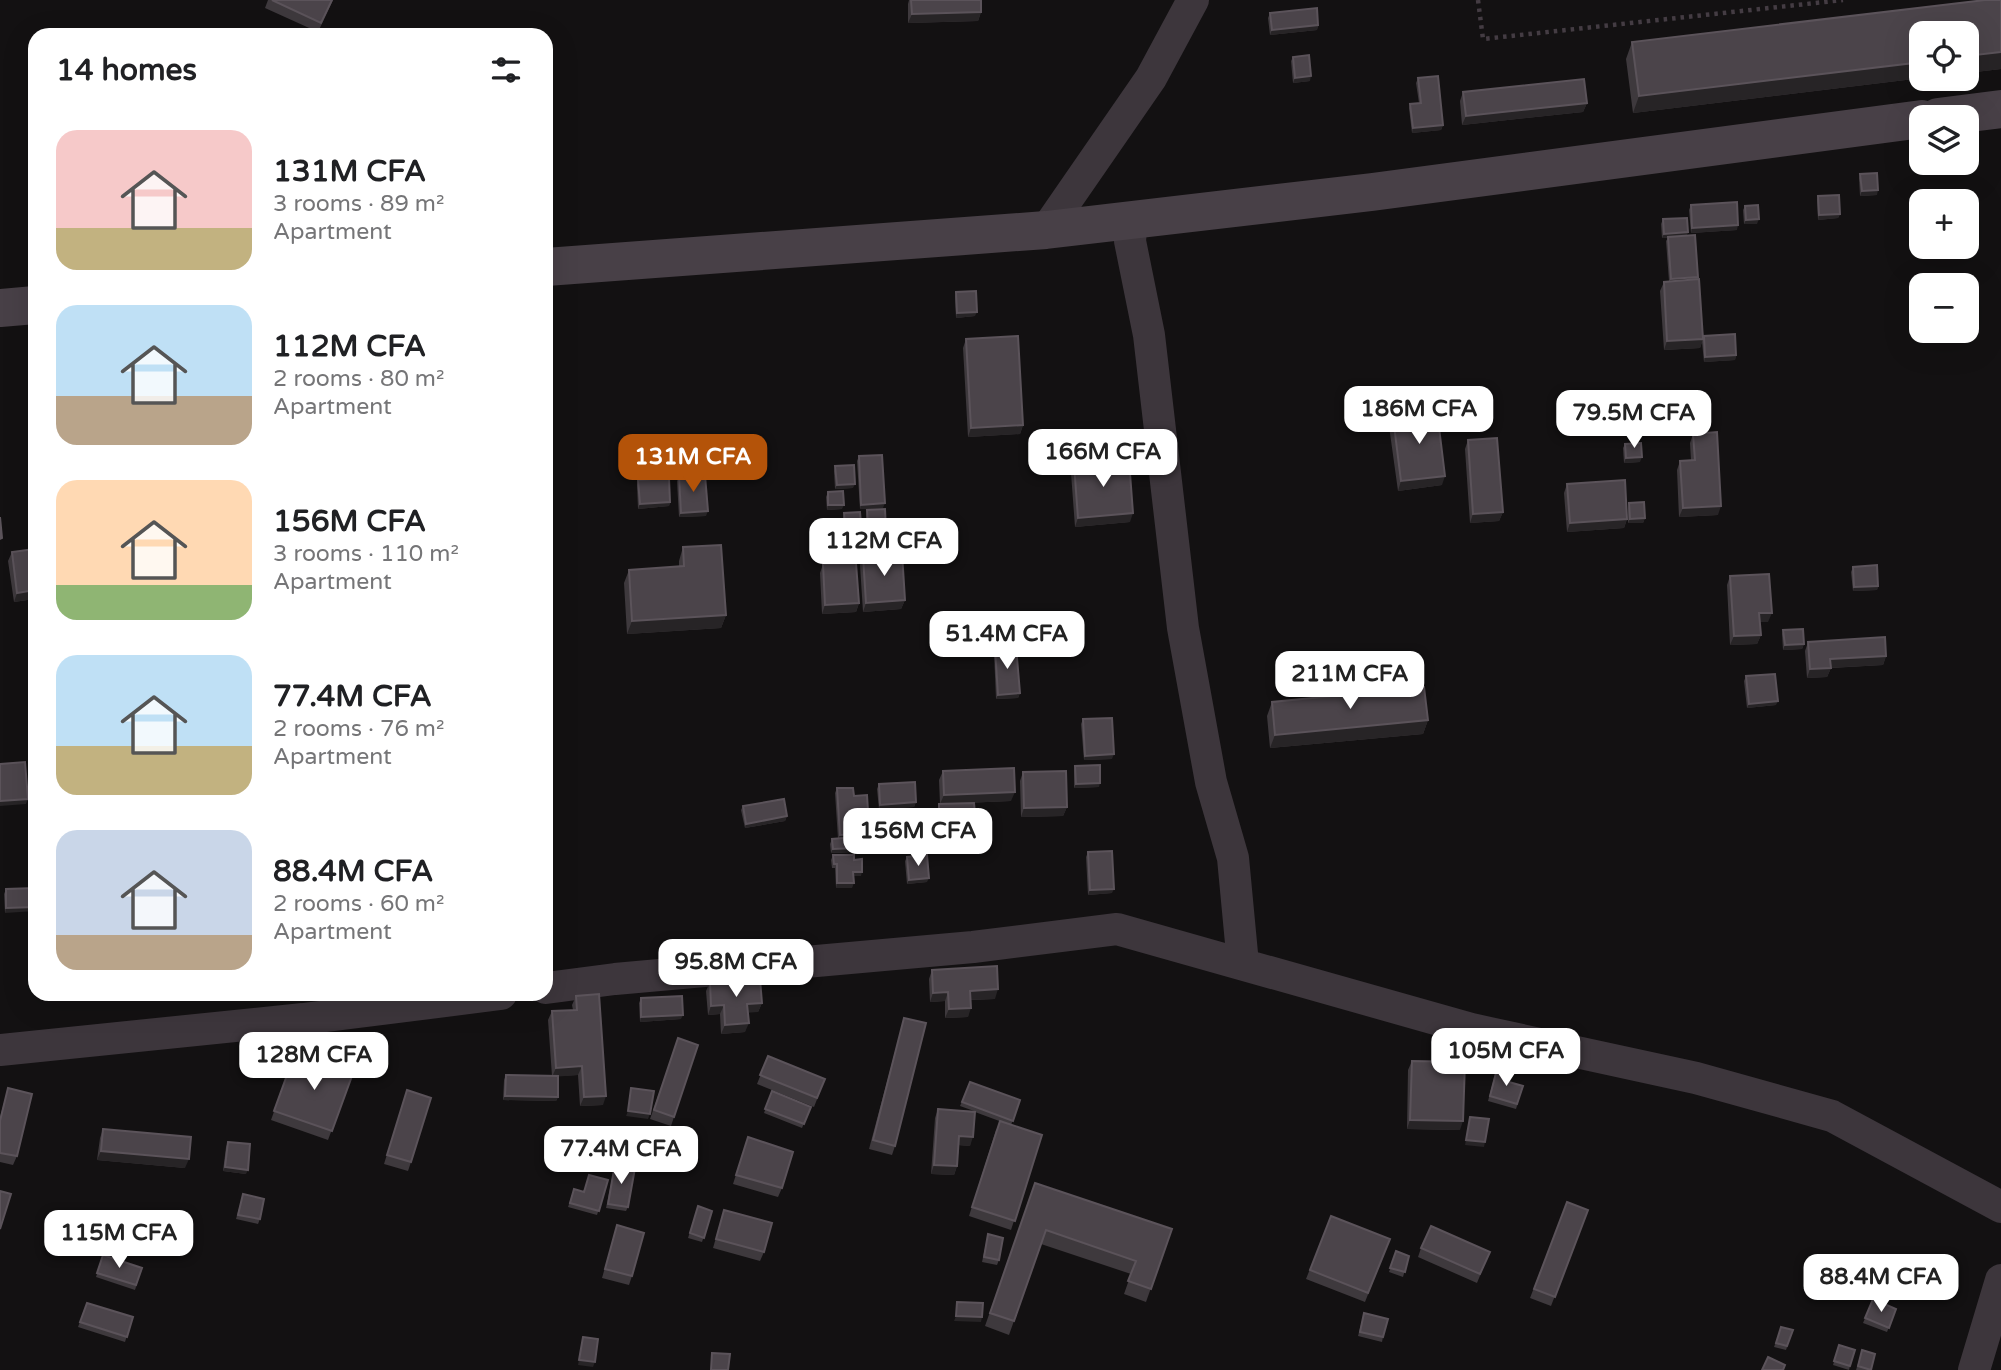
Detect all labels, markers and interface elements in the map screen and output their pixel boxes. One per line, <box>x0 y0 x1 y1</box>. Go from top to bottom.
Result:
map controls <box>1909 21 1979 343</box>
button: locate <box>1909 21 1979 91</box>
icon: filters <box>487 51 525 89</box>
text: 14 homes <box>56 52 197 89</box>
button: layers <box>1909 105 1979 175</box>
text: 131M CFA <box>273 153 426 190</box>
icon: home <box>112 158 196 242</box>
button: + <box>1909 189 1979 259</box>
text: 3 rooms · 89 m² <box>273 190 444 218</box>
text: Apartment <box>273 218 392 246</box>
button: − <box>1909 273 1979 343</box>
text: 112M CFA <box>273 328 426 365</box>
icon: home <box>112 333 196 417</box>
text: 2 rooms · 80 m² <box>273 365 444 393</box>
pin: 186M CFA <box>1347 386 1491 446</box>
pin: 79.5M CFA <box>1554 391 1714 450</box>
text: Apartment <box>273 393 392 421</box>
text: 186M CFA <box>1360 395 1478 423</box>
text: 79.5M CFA <box>1572 399 1696 427</box>
pin: 166M CFA <box>1031 430 1175 489</box>
pin: 131M CFA <box>621 434 765 494</box>
text: 166M CFA <box>1044 438 1162 466</box>
text: 131M CFA <box>634 443 752 471</box>
text: 156M CFA <box>273 503 426 540</box>
icon: home <box>112 508 196 592</box>
pin: 112M CFA <box>812 518 956 578</box>
text: 112M CFA <box>825 527 943 555</box>
text: 3 rooms · 110 m² <box>273 540 459 568</box>
text: Apartment <box>273 568 392 596</box>
pin: 51.4M CFA <box>927 612 1087 671</box>
text: 51.4M CFA <box>946 620 1068 648</box>
pin: 211M CFA <box>1278 652 1422 711</box>
text: 211M CFA <box>1291 660 1409 688</box>
text: 77.4M CFA <box>273 678 432 715</box>
icon: home <box>112 683 196 767</box>
text: 2 rooms · 76 m² <box>273 715 444 743</box>
text: Apartment <box>273 743 392 771</box>
pin: 156M CFA <box>846 808 990 868</box>
text: 156M CFA <box>859 817 977 845</box>
text: 88.4M CFA <box>273 853 433 890</box>
icon: home <box>112 858 196 942</box>
text: 2 rooms · 60 m² <box>273 890 444 918</box>
text: Apartment <box>273 918 392 946</box>
pin: 95.8M CFA <box>656 940 816 999</box>
text: 95.8M CFA <box>674 948 798 976</box>
pin: 105M CFA <box>1434 1028 1578 1088</box>
pin: 128M CFA <box>242 1032 386 1092</box>
text: 105M CFA <box>1447 1037 1565 1065</box>
text: 128M CFA <box>255 1041 373 1069</box>
pin: 77.4M CFA <box>541 1126 701 1186</box>
text: 77.4M CFA <box>560 1135 682 1163</box>
pin: 115M CFA <box>47 1210 191 1270</box>
text: 115M CFA <box>60 1219 178 1247</box>
pin: 88.4M CFA <box>1801 1254 1961 1314</box>
text: 88.4M CFA <box>1820 1263 1942 1291</box>

